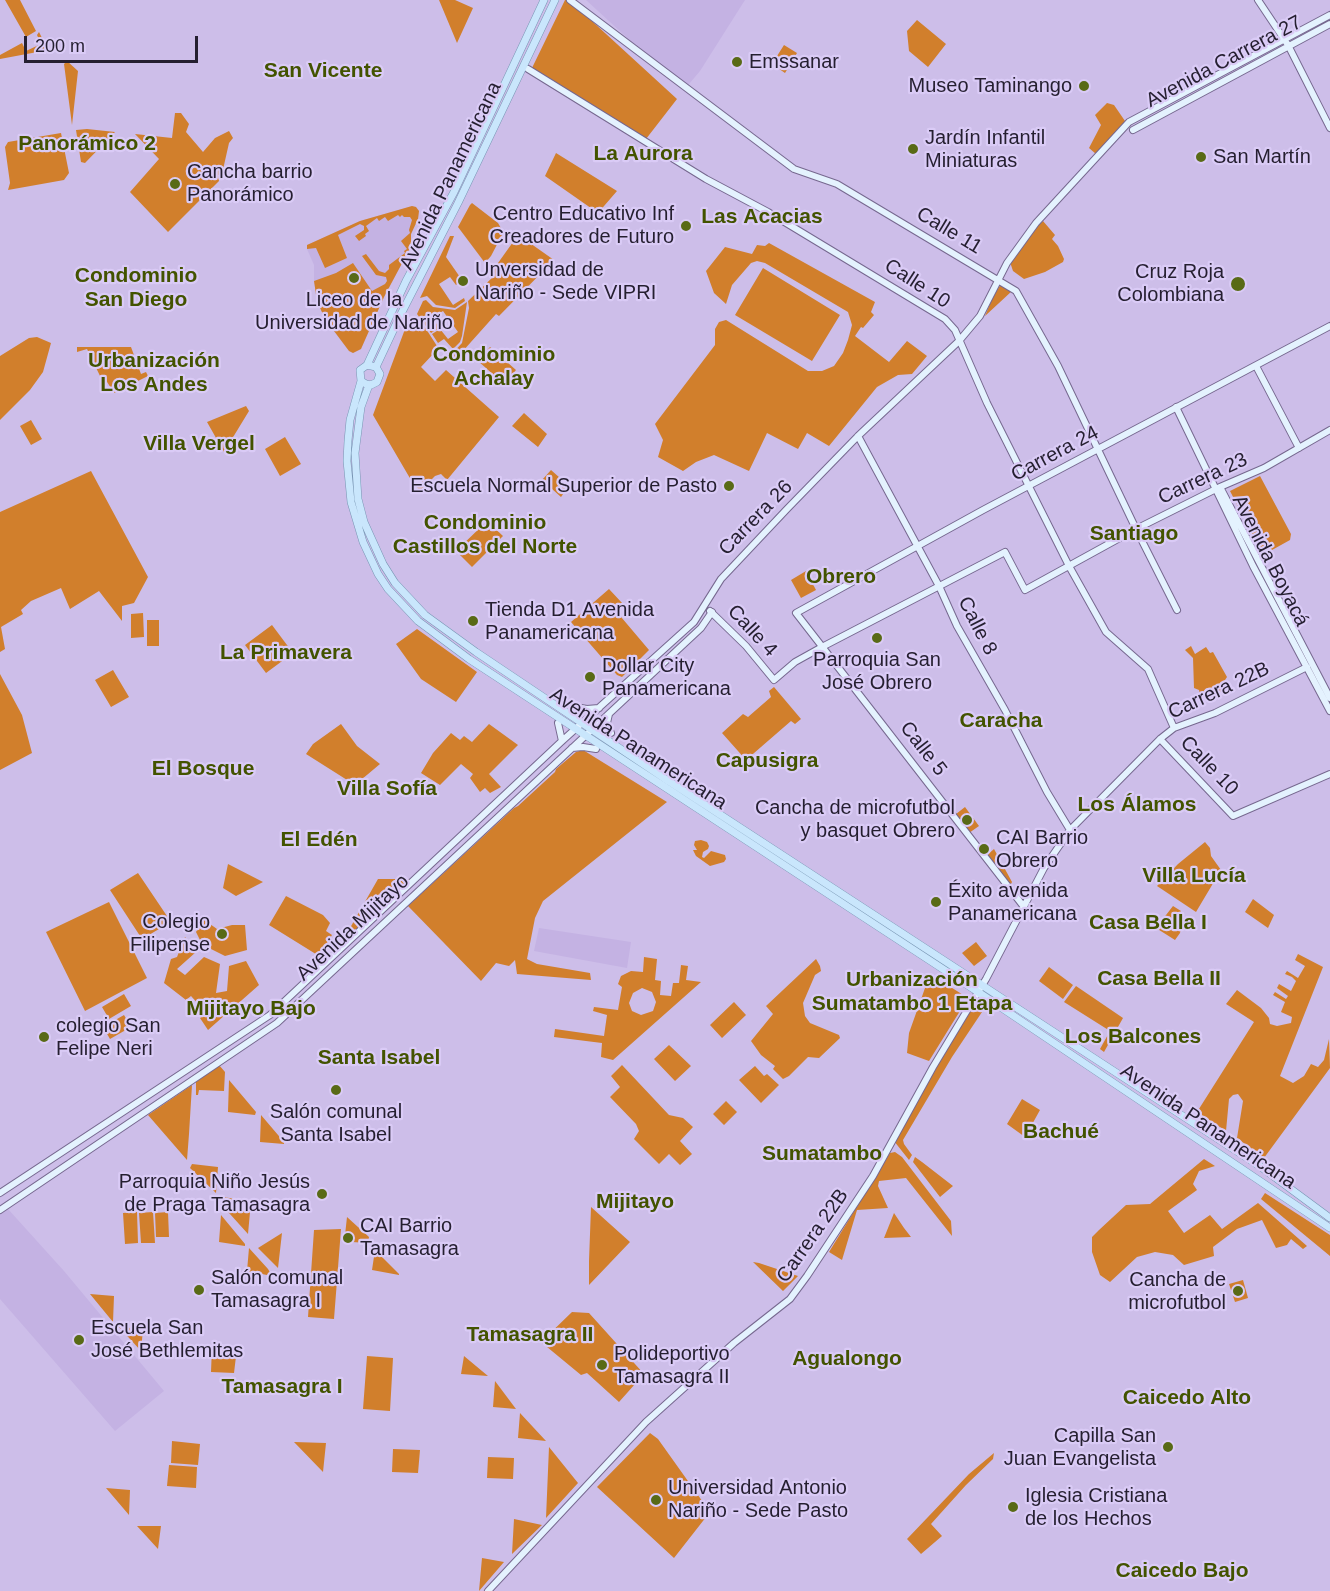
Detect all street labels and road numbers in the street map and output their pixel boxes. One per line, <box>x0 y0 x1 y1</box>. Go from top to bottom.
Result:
street label: Avenida Carrera 27 <box>1142 11 1306 113</box>
street label: Avenida Panamericana <box>395 78 507 274</box>
street label: Calle 11 <box>912 202 986 260</box>
street label: Calle 10 <box>880 254 954 314</box>
street label: Carrera 24 <box>1007 421 1103 487</box>
street label: Carrera 23 <box>1155 448 1251 510</box>
street label: Carrera 26 <box>714 475 798 561</box>
street label: Avenida Boyacá <box>1227 491 1313 631</box>
street label: Calle 8 <box>952 593 1002 659</box>
street label: Calle 4 <box>722 600 782 662</box>
street label: Carrera 22B <box>1165 657 1273 725</box>
street label: Avenida Panamericana <box>545 683 731 815</box>
street label: Calle 5 <box>894 717 952 781</box>
street label: Calle 10 <box>1175 731 1243 801</box>
street label: Avenida Mijitayo <box>292 870 414 986</box>
street label: Avenida Panamericana <box>1116 1059 1300 1195</box>
street label: Carrera 22B <box>772 1184 854 1288</box>

